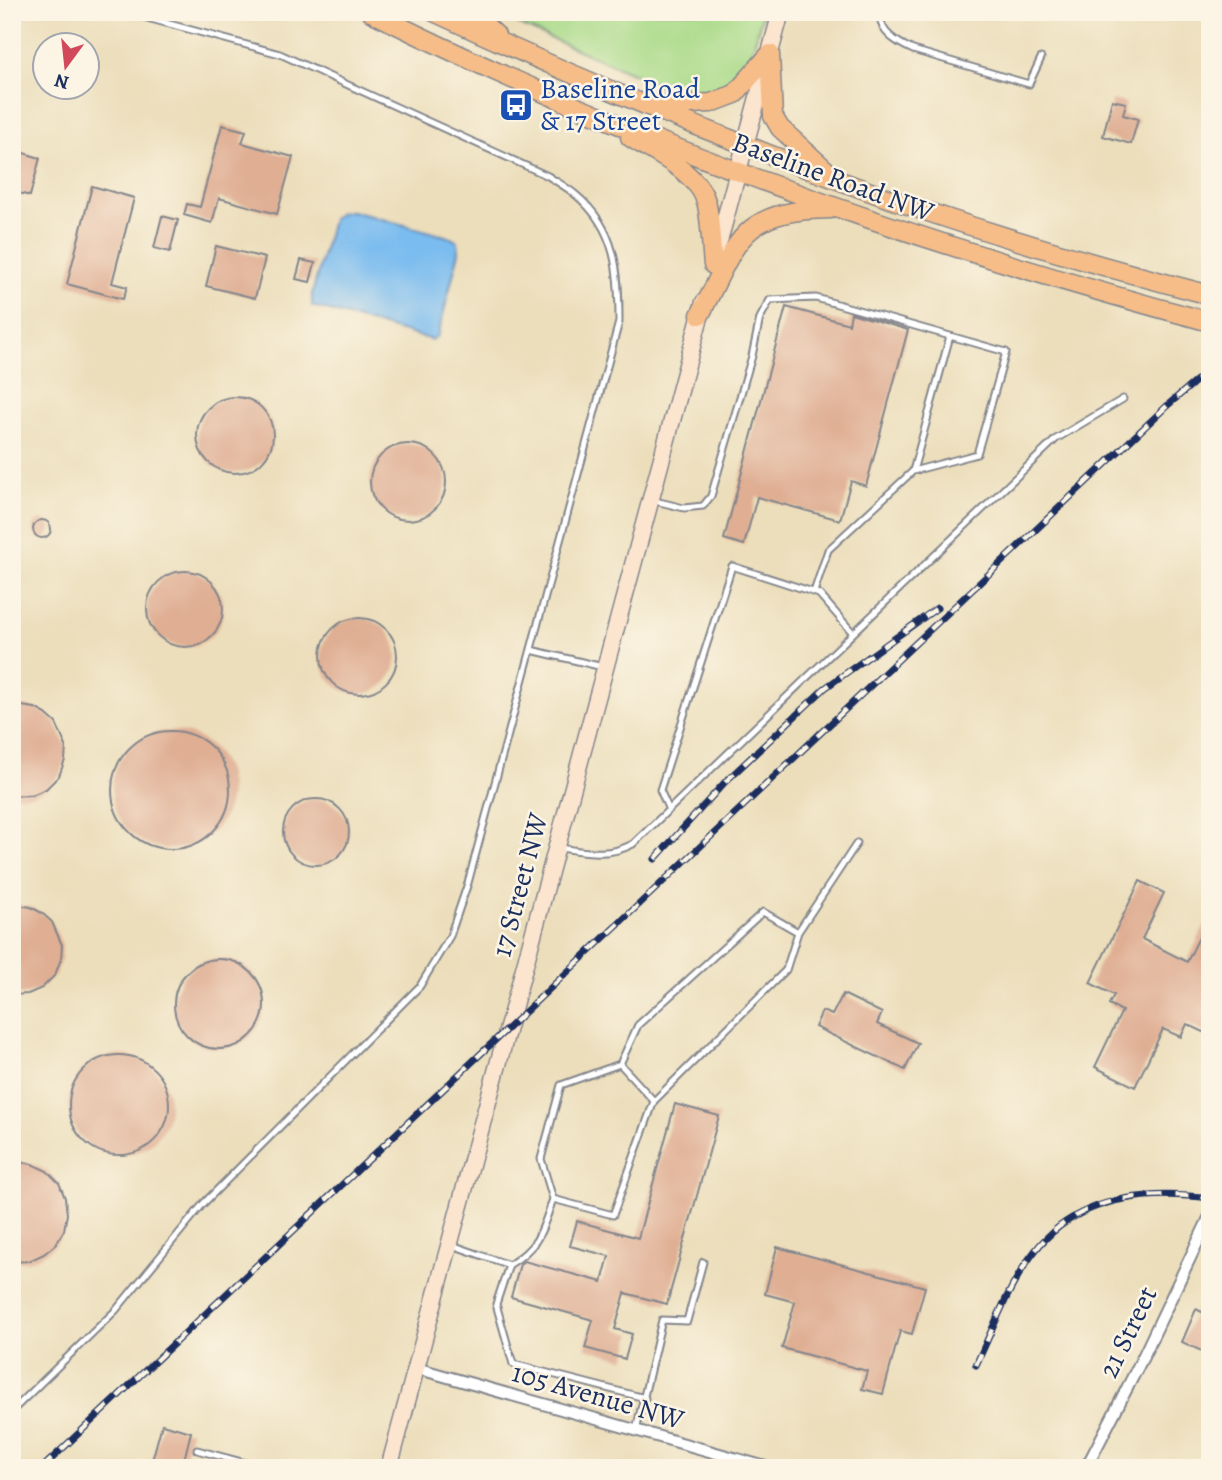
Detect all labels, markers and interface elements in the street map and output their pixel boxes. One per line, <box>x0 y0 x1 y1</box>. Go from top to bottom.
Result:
north arrow <box>32 32 102 102</box>
text: N <box>52 67 72 96</box>
place label: Baseline Road & 17 Street <box>540 70 701 140</box>
bus stop icon: Baseline Road & 17 Street <box>497 86 535 124</box>
street label: Baseline Road NW <box>727 123 940 231</box>
street label: 17 Street NW <box>483 808 558 961</box>
street label: 21 Street <box>1090 1280 1166 1384</box>
street label: 105 Avenue NW <box>508 1353 689 1439</box>

